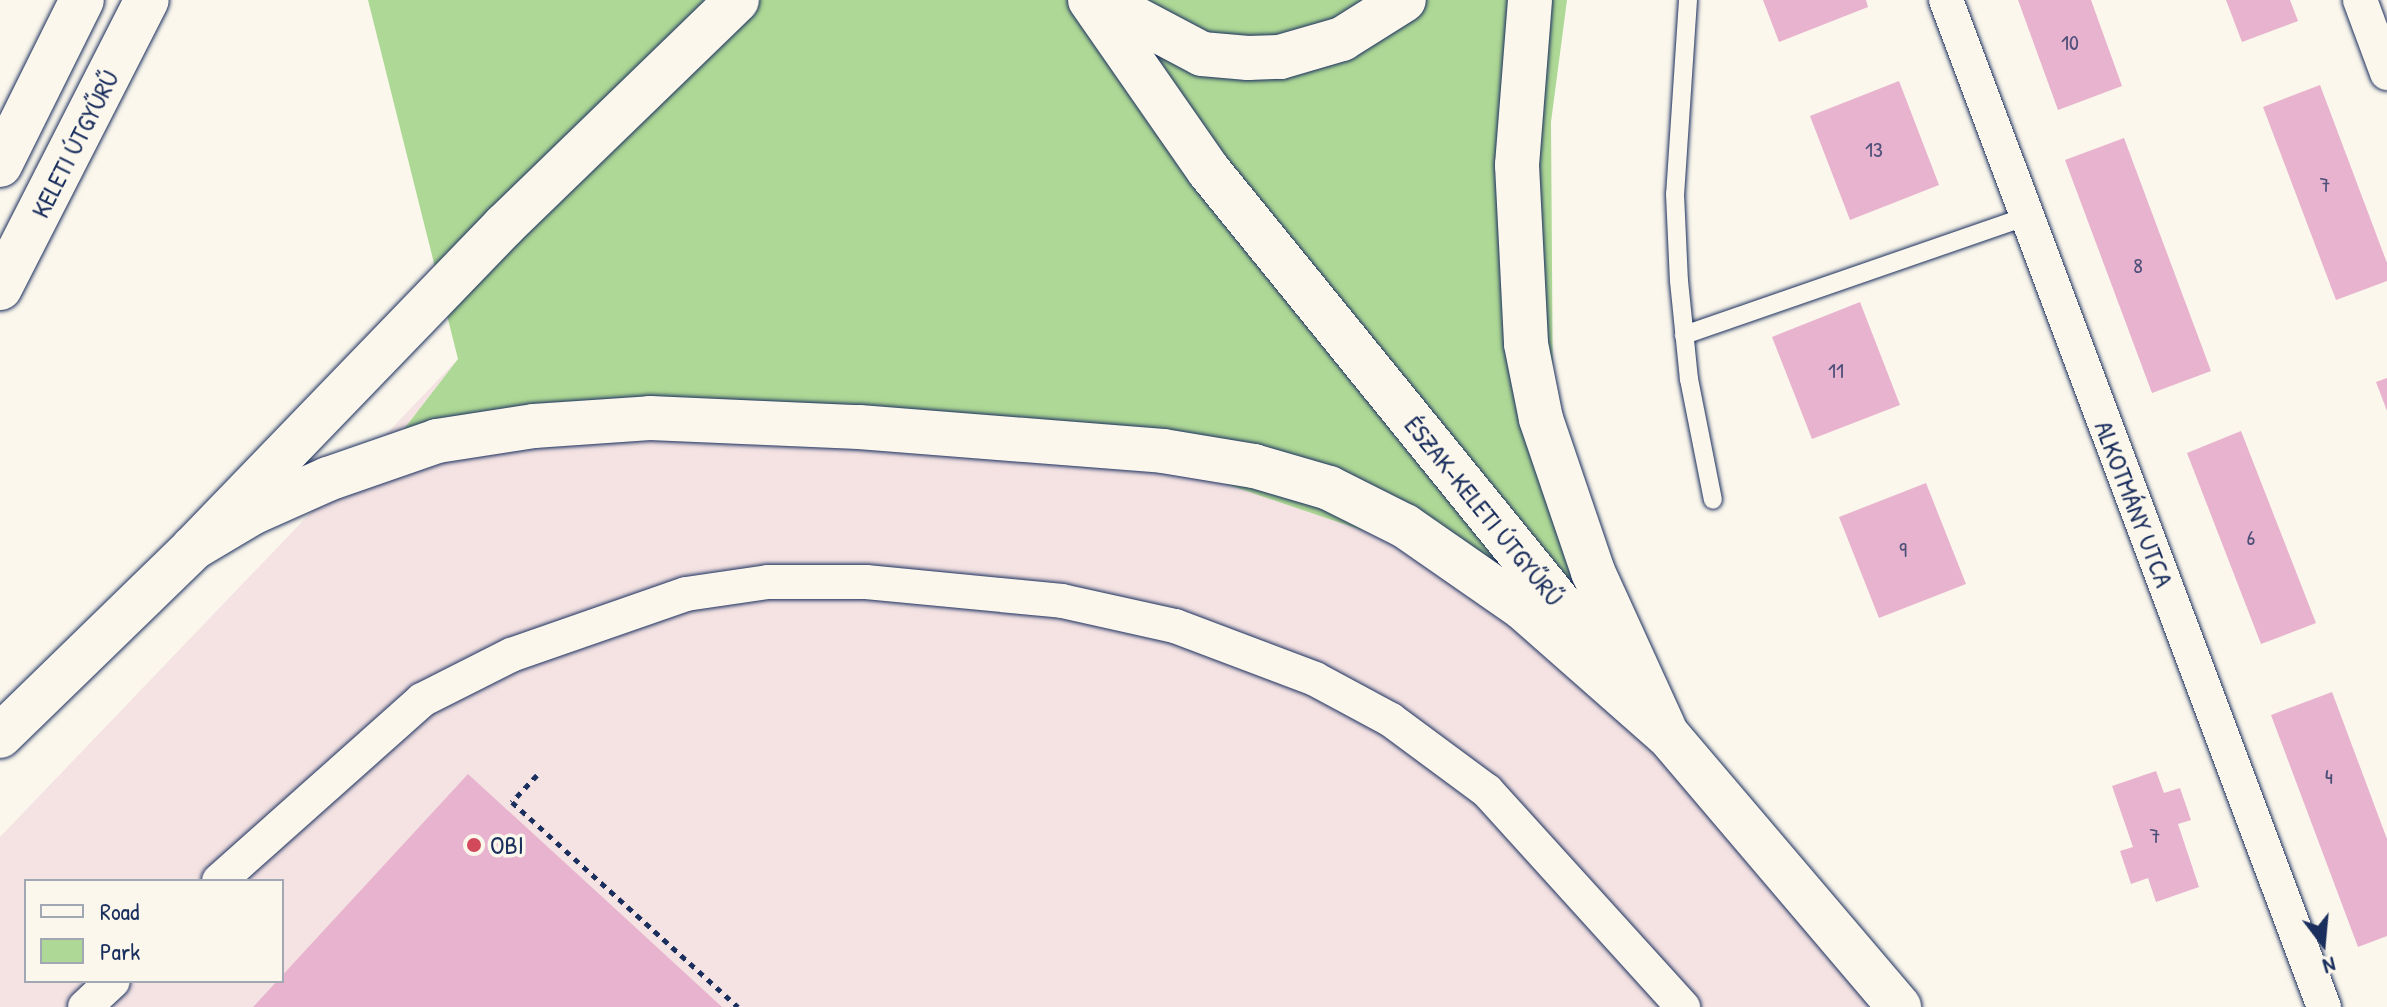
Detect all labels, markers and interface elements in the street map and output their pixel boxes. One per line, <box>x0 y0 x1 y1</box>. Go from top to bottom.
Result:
house number: 10 <box>2061 30 2079 56</box>
street label: KELETI ÚTGYŰRŰ <box>24 65 126 223</box>
house number: 13 <box>1865 137 1883 163</box>
house number: 7 <box>2320 172 2330 198</box>
house number: 8 <box>2133 253 2143 279</box>
house number: 11 <box>1828 358 1844 384</box>
street label: ÉSZAK-KELETI ÚTGYŰRŰ <box>1398 410 1570 612</box>
street label: ALKOTMÁNY UTCA <box>2088 417 2180 591</box>
house number: 6 <box>2247 525 2255 551</box>
house number: 9 <box>1899 537 1907 563</box>
house number: 4 <box>2325 764 2333 790</box>
house number: 7 <box>2150 823 2160 849</box>
place label: OBI <box>490 829 524 861</box>
marker: OBI <box>465 836 483 854</box>
legend <box>24 879 284 983</box>
text: Road <box>100 895 139 927</box>
north arrow <box>2283 903 2363 983</box>
text: Park <box>100 935 140 967</box>
text: N <box>2320 950 2339 982</box>

